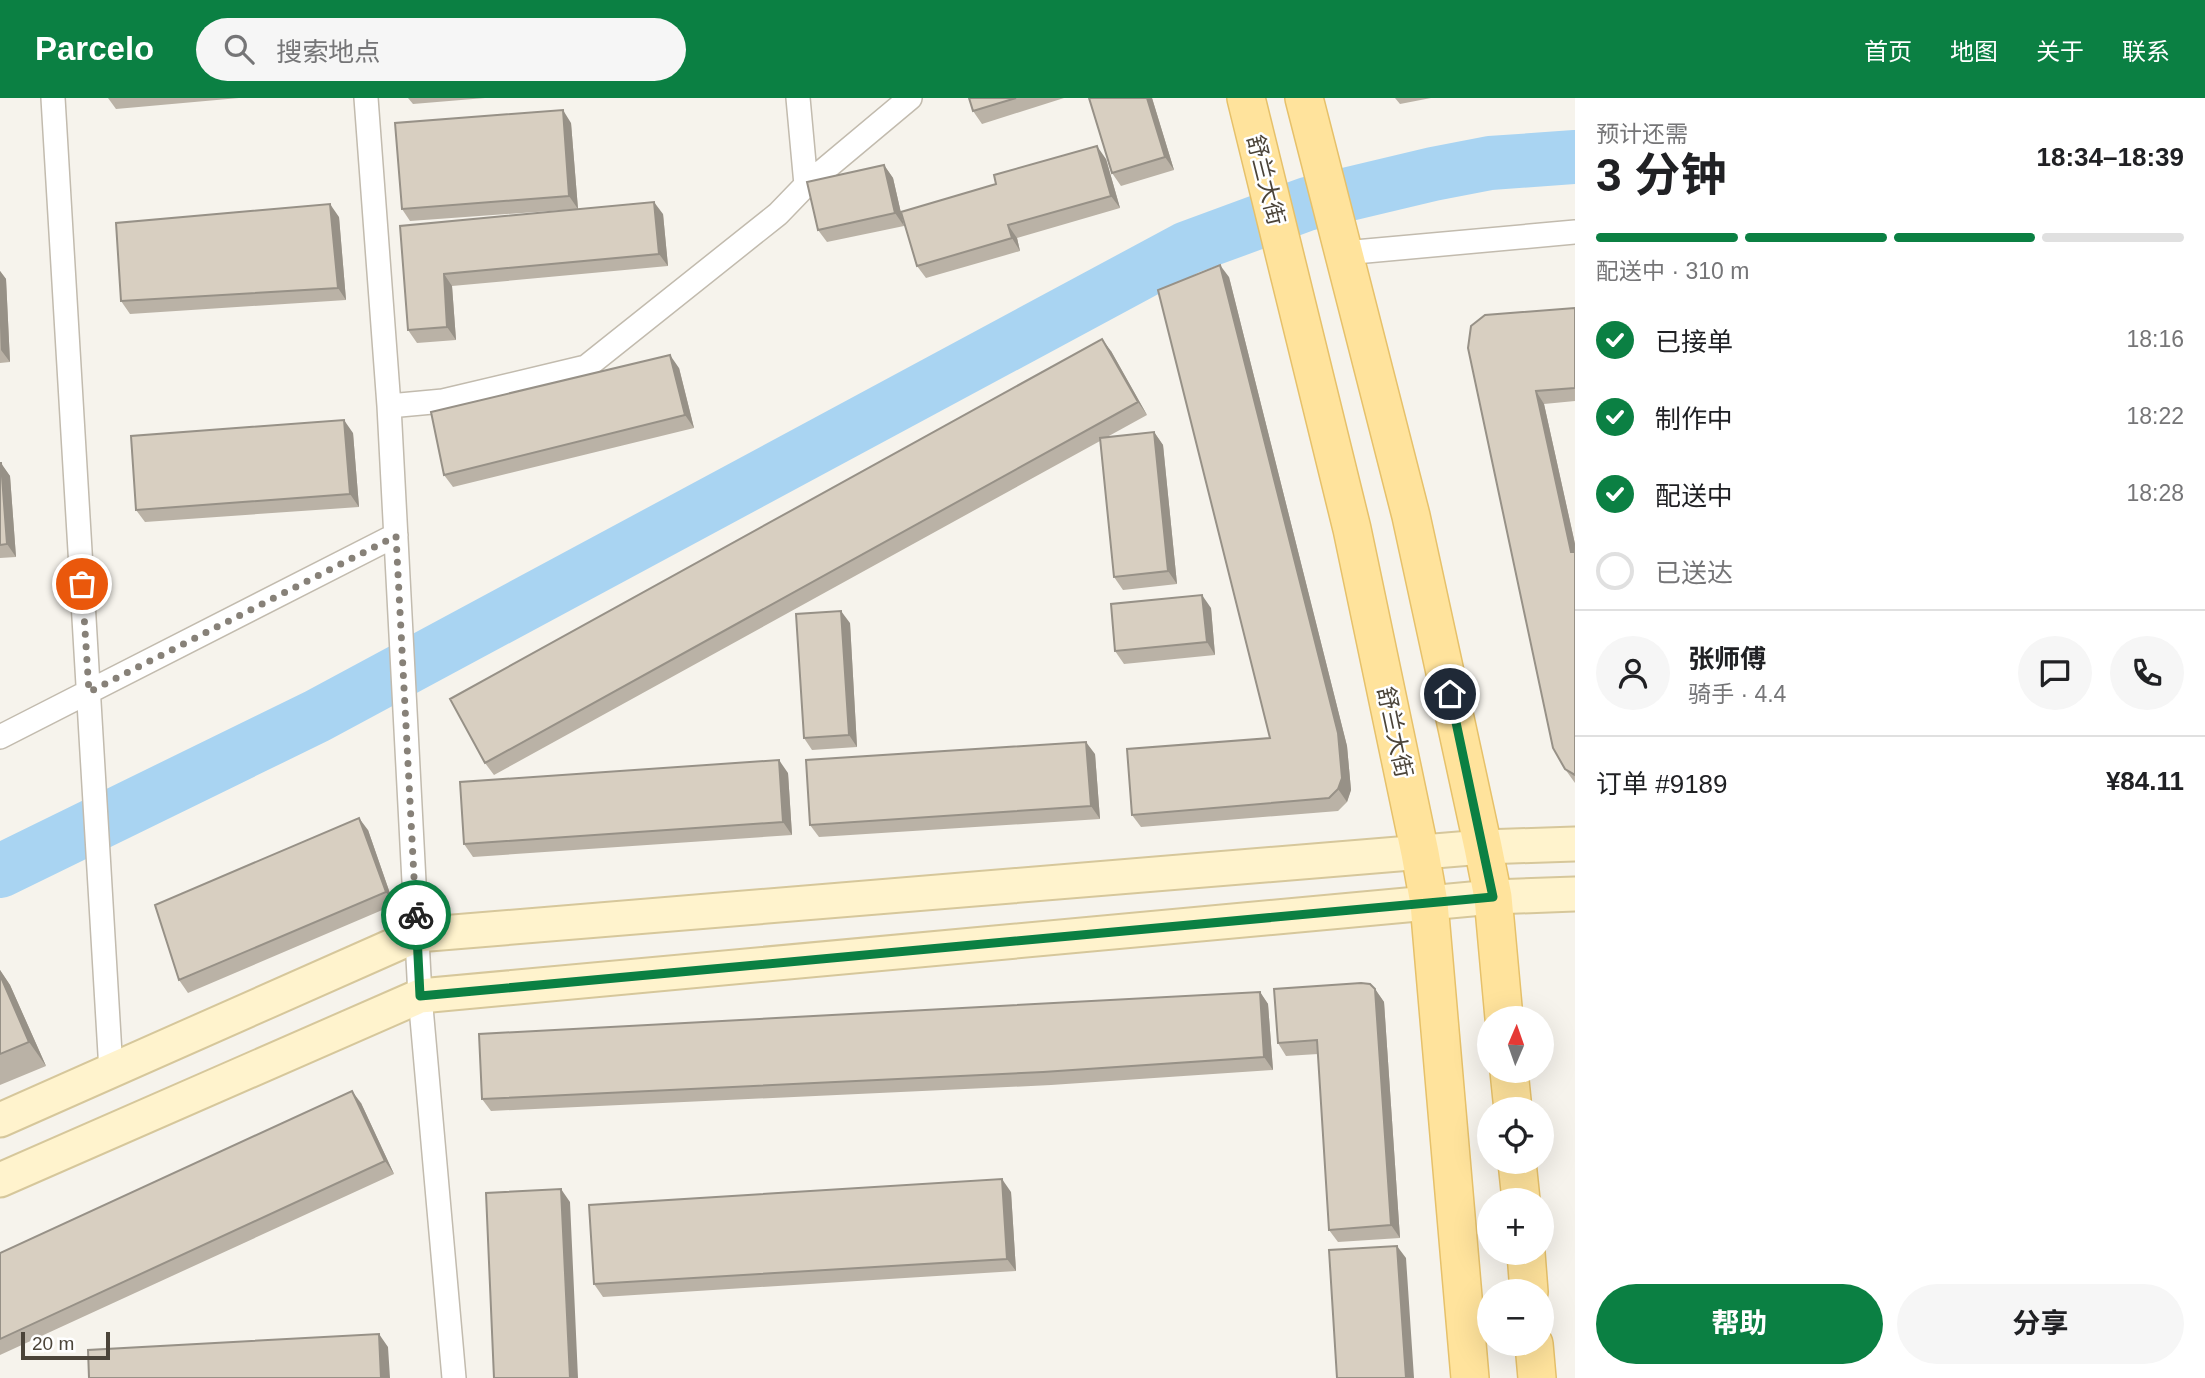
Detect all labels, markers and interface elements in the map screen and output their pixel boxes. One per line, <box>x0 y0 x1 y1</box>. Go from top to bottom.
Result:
search box <box>196 18 686 81</box>
text: Parcelo <box>35 30 154 67</box>
icon: search <box>220 30 258 68</box>
text: 搜索地点 <box>276 37 380 67</box>
text: 首页 <box>1864 38 1912 65</box>
text: 地图 <box>1950 38 1998 65</box>
text: 关于 <box>2036 38 2084 65</box>
text: 联系 <box>2122 38 2170 65</box>
text: 预计还需 <box>1596 121 1688 147</box>
street label: 舒兰大街 <box>1242 132 1290 228</box>
text: 18:34–18:39 <box>2037 142 2184 172</box>
text: 3 分钟 <box>1596 149 1726 201</box>
text: 配送中 · 310 m <box>1596 258 1749 284</box>
icon: check <box>1596 321 1634 359</box>
text: 18:16 <box>2126 326 2184 352</box>
text: 已接单 <box>1655 327 1733 357</box>
icon: check <box>1596 398 1634 436</box>
text: 18:22 <box>2126 403 2184 429</box>
text: 制作中 <box>1655 404 1733 434</box>
icon: check <box>1596 475 1634 513</box>
text: 18:28 <box>2126 480 2184 506</box>
text: 配送中 <box>1655 481 1733 511</box>
pin <box>52 554 112 614</box>
text: 已送达 <box>1655 558 1733 588</box>
icon: bag <box>63 565 101 603</box>
button: person <box>1596 636 1670 710</box>
button: chat <box>2018 636 2092 710</box>
button: phone <box>2110 636 2184 710</box>
text: 张师傅 <box>1688 644 1766 674</box>
pin <box>1420 664 1480 724</box>
icon: home <box>1431 675 1469 713</box>
text: 骑手 · 4.4 <box>1688 681 1786 707</box>
street label: 舒兰大街 <box>1373 684 1417 780</box>
text: ¥84.11 <box>2106 766 2184 796</box>
text: 订单 #9189 <box>1596 769 1728 799</box>
courier <box>381 880 451 950</box>
icon: bike <box>397 896 435 934</box>
north arrow <box>1477 1006 1554 1083</box>
map controls <box>1477 1006 1554 1356</box>
button: locate <box>1477 1097 1554 1174</box>
button: + <box>1477 1188 1554 1265</box>
button: − <box>1477 1279 1554 1356</box>
button: 帮助 <box>1596 1284 1883 1364</box>
button: 分享 <box>1897 1284 2184 1364</box>
scale bar <box>21 1329 110 1361</box>
text: 20 m <box>32 1333 74 1354</box>

